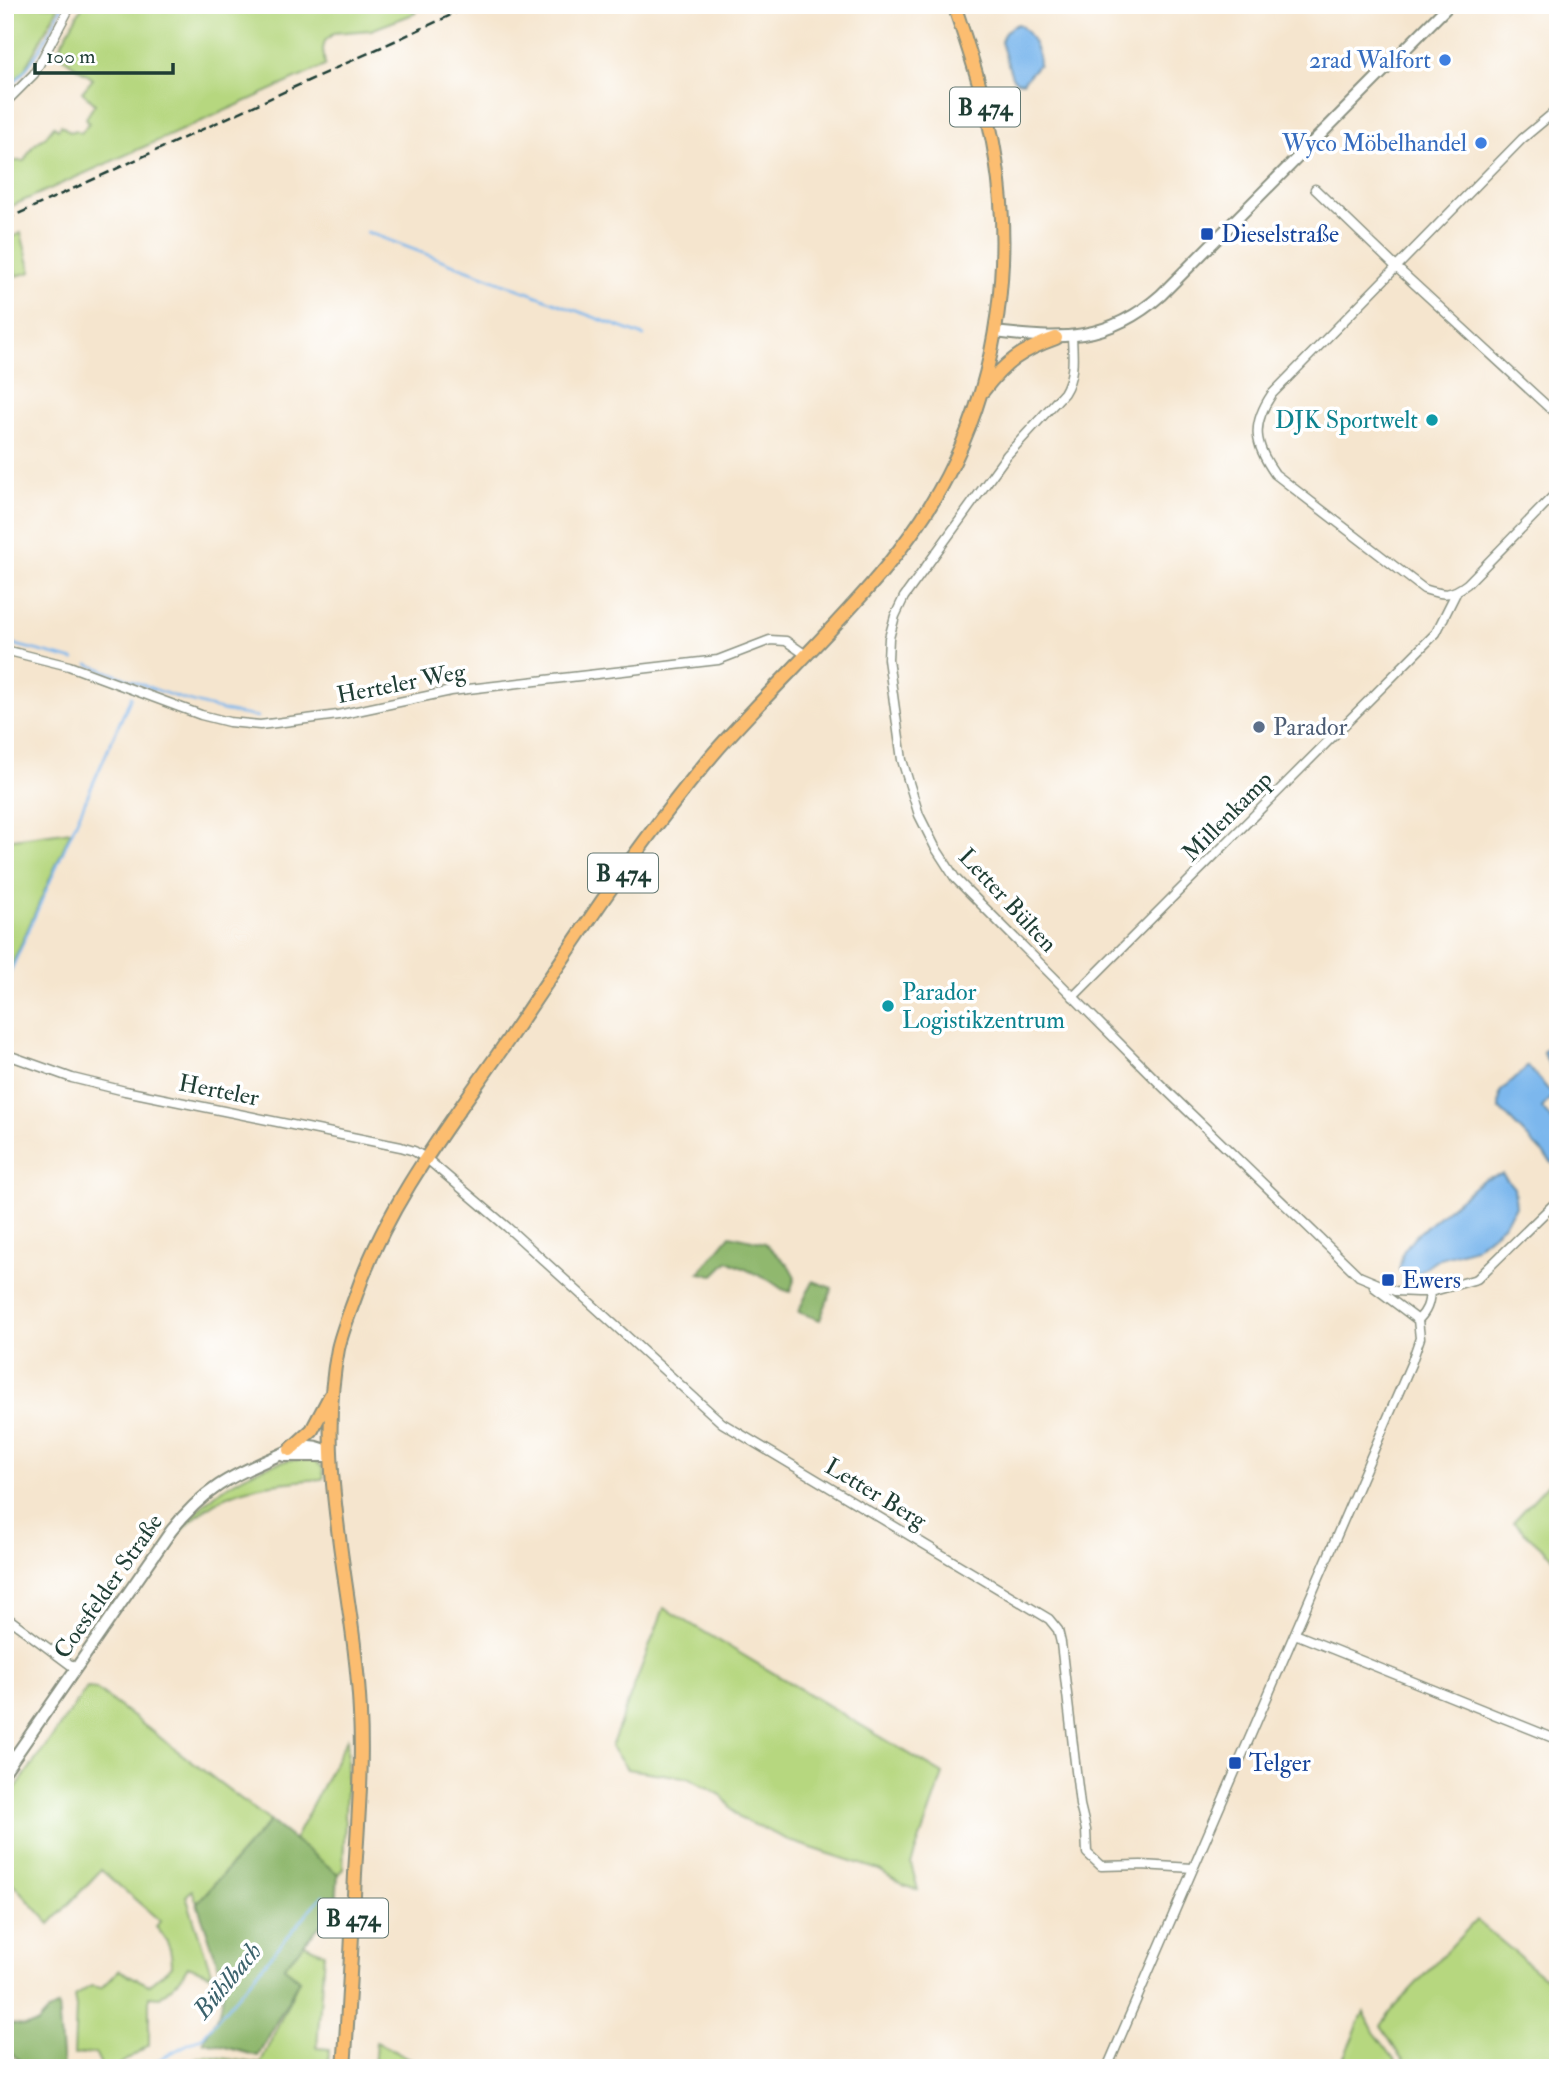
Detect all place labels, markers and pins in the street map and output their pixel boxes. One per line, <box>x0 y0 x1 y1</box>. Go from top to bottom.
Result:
place label: 2rad Walfort <box>1309 45 1431 76</box>
marker: 2rad Walfort <box>1437 52 1453 68</box>
place label: Wyco Möbelhandel <box>1281 128 1467 159</box>
marker: Wyco Möbelhandel <box>1473 135 1489 151</box>
place label: Dieselstraße <box>1221 219 1339 250</box>
marker: Dieselstraße <box>1199 226 1215 242</box>
place label: DJK Sportwelt <box>1275 405 1418 436</box>
marker: DJK Sportwelt <box>1424 412 1440 428</box>
place label: Parador <box>1273 712 1348 743</box>
marker: Parador <box>1251 719 1267 735</box>
place label: Parador Logistikzentrum <box>902 977 1065 1036</box>
marker: Parador Logistikzentrum <box>880 998 896 1014</box>
place label: Ewers <box>1402 1265 1461 1296</box>
marker: Ewers <box>1380 1272 1396 1288</box>
place label: Telger <box>1249 1748 1311 1779</box>
marker: Telger <box>1227 1755 1243 1771</box>

